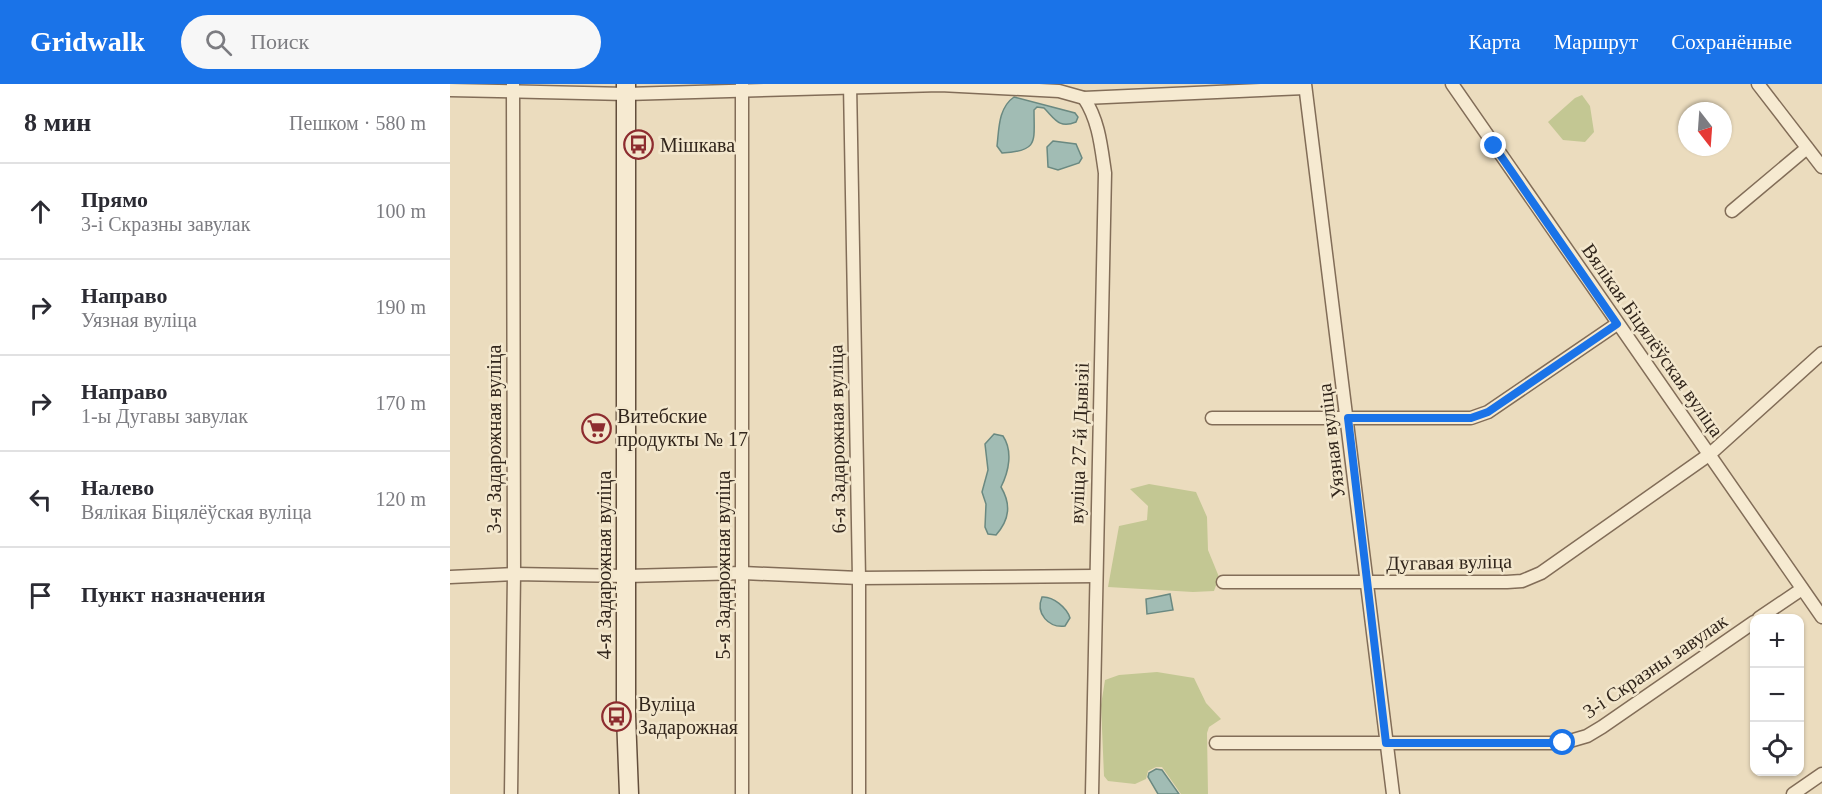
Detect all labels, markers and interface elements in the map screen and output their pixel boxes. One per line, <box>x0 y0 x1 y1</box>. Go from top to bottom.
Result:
search box <box>181 15 601 69</box>
text: Gridwalk <box>30 26 145 57</box>
icon: search <box>202 26 235 59</box>
text: Поиск <box>250 29 309 54</box>
text: Карта <box>1469 30 1521 54</box>
text: Маршрут <box>1554 30 1638 54</box>
text: Сохранённые <box>1671 30 1792 54</box>
north arrow <box>1678 102 1732 156</box>
text: 8 мин <box>24 108 91 137</box>
text: Пешком · 580 m <box>289 112 426 134</box>
bus stop icon: Мішкава <box>623 129 655 161</box>
route end <box>1480 132 1506 158</box>
place label: Мішкава <box>660 134 735 156</box>
text: Прямо <box>81 187 148 212</box>
icon: ahead <box>24 195 57 228</box>
text: 100 m <box>375 200 426 222</box>
text: 3-і Скразны завулак <box>81 213 250 235</box>
street label: Вялікая Біцялёўская вуліца <box>1577 239 1728 441</box>
text: Направо <box>81 283 167 308</box>
icon: right <box>24 291 57 324</box>
text: 190 m <box>375 296 426 318</box>
text: Уязная вуліца <box>81 309 197 331</box>
street label: 3-я Задарожная вуліца <box>483 344 506 533</box>
street label: 6-я Задарожная вуліца <box>824 344 851 534</box>
street label: вуліца 27-й Дывізіі <box>1065 362 1094 524</box>
text: Направо <box>81 379 167 404</box>
street label: Уязная вуліца <box>1313 382 1350 500</box>
icon: right <box>24 387 57 420</box>
text: 170 m <box>375 392 426 414</box>
text: 1-ы Дугавы завулак <box>81 405 248 427</box>
place label: Витебские продукты № 17 <box>617 405 748 451</box>
supermarket icon: Витебские продукты № 17 <box>580 412 612 444</box>
street label: 4-я Задарожная вуліца <box>593 470 616 659</box>
street label: 5-я Задарожная вуліца <box>712 470 735 659</box>
text: Налево <box>81 475 154 500</box>
icon: left <box>24 483 57 516</box>
text: 120 m <box>375 488 426 510</box>
text: Вялікая Біцялёўская вуліца <box>81 501 312 523</box>
street label: Дугавая вуліца <box>1386 550 1512 575</box>
icon: arrive <box>24 579 57 612</box>
text: Пункт назначения <box>81 582 266 607</box>
street label: 3-і Скразны завулак <box>1579 609 1732 723</box>
map controls <box>1750 614 1804 776</box>
button: + <box>1750 614 1804 668</box>
button: − <box>1750 668 1804 722</box>
place label: Вуліца Задарожная <box>638 693 738 739</box>
bus stop icon: Вуліца Задарожная <box>601 700 633 732</box>
button: locate <box>1750 722 1804 776</box>
route start <box>1549 729 1575 755</box>

